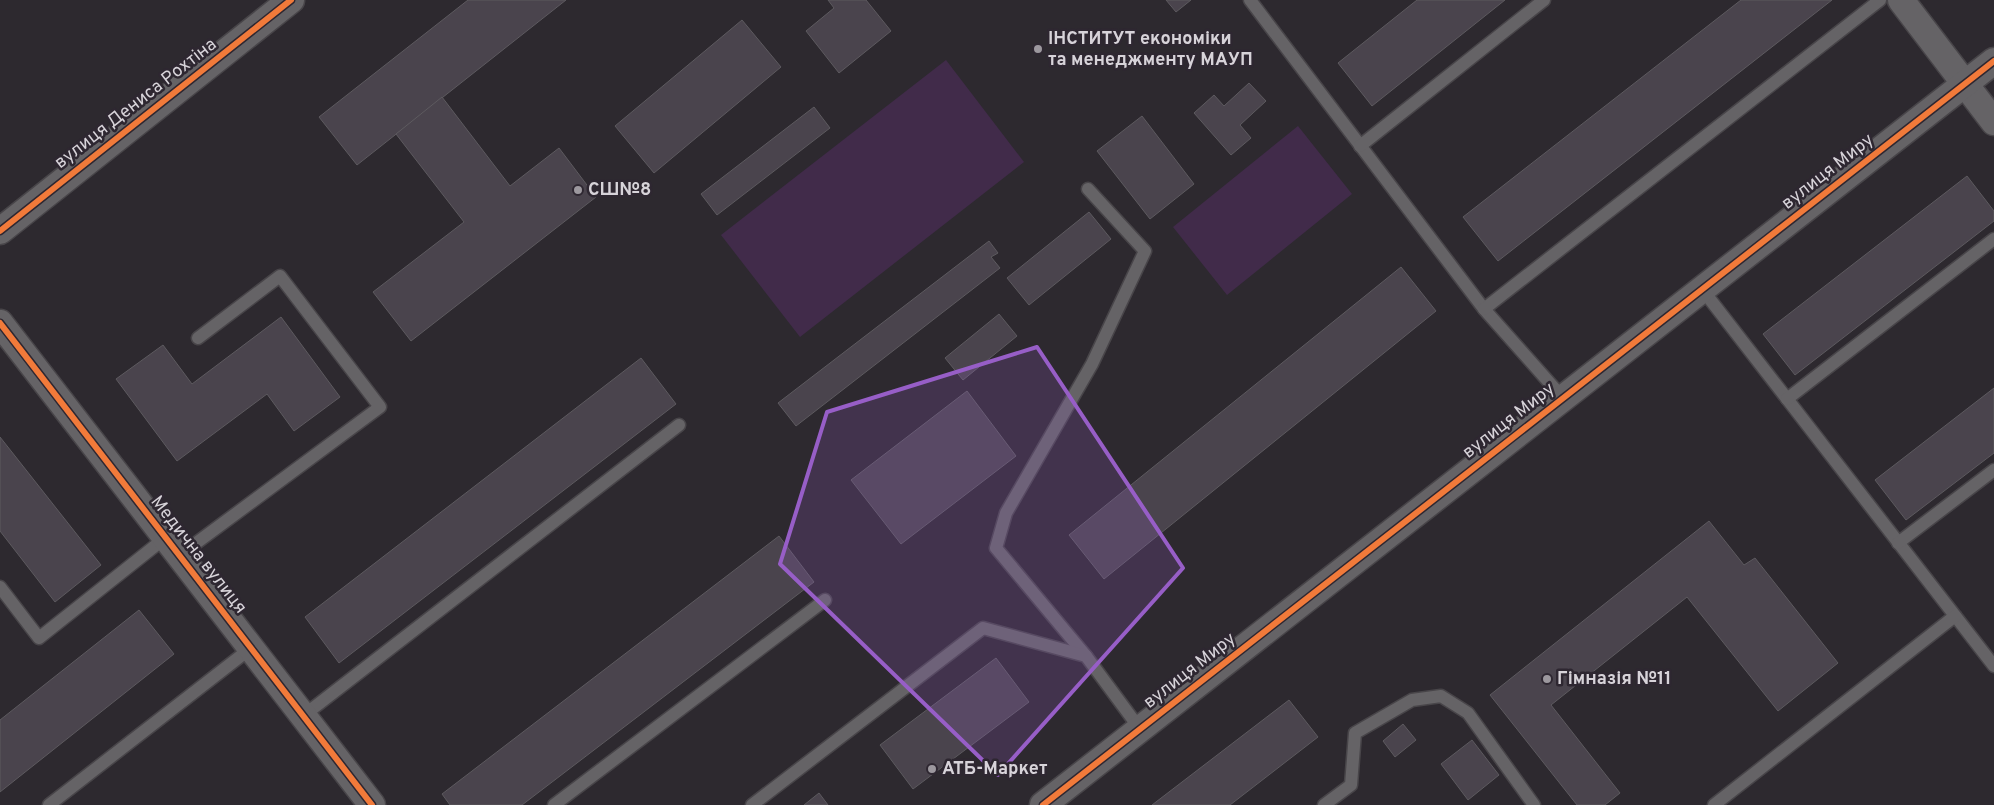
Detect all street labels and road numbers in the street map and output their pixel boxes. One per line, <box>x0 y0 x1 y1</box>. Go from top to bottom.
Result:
street label: вулиця Дениса Рохтіна <box>50 33 222 175</box>
street label: вулиця Миру <box>1777 129 1879 215</box>
street label: вулиця Миру <box>1458 378 1560 464</box>
street label: Медична вулиця <box>145 491 251 619</box>
street label: вулиця Миру <box>1139 628 1241 714</box>

